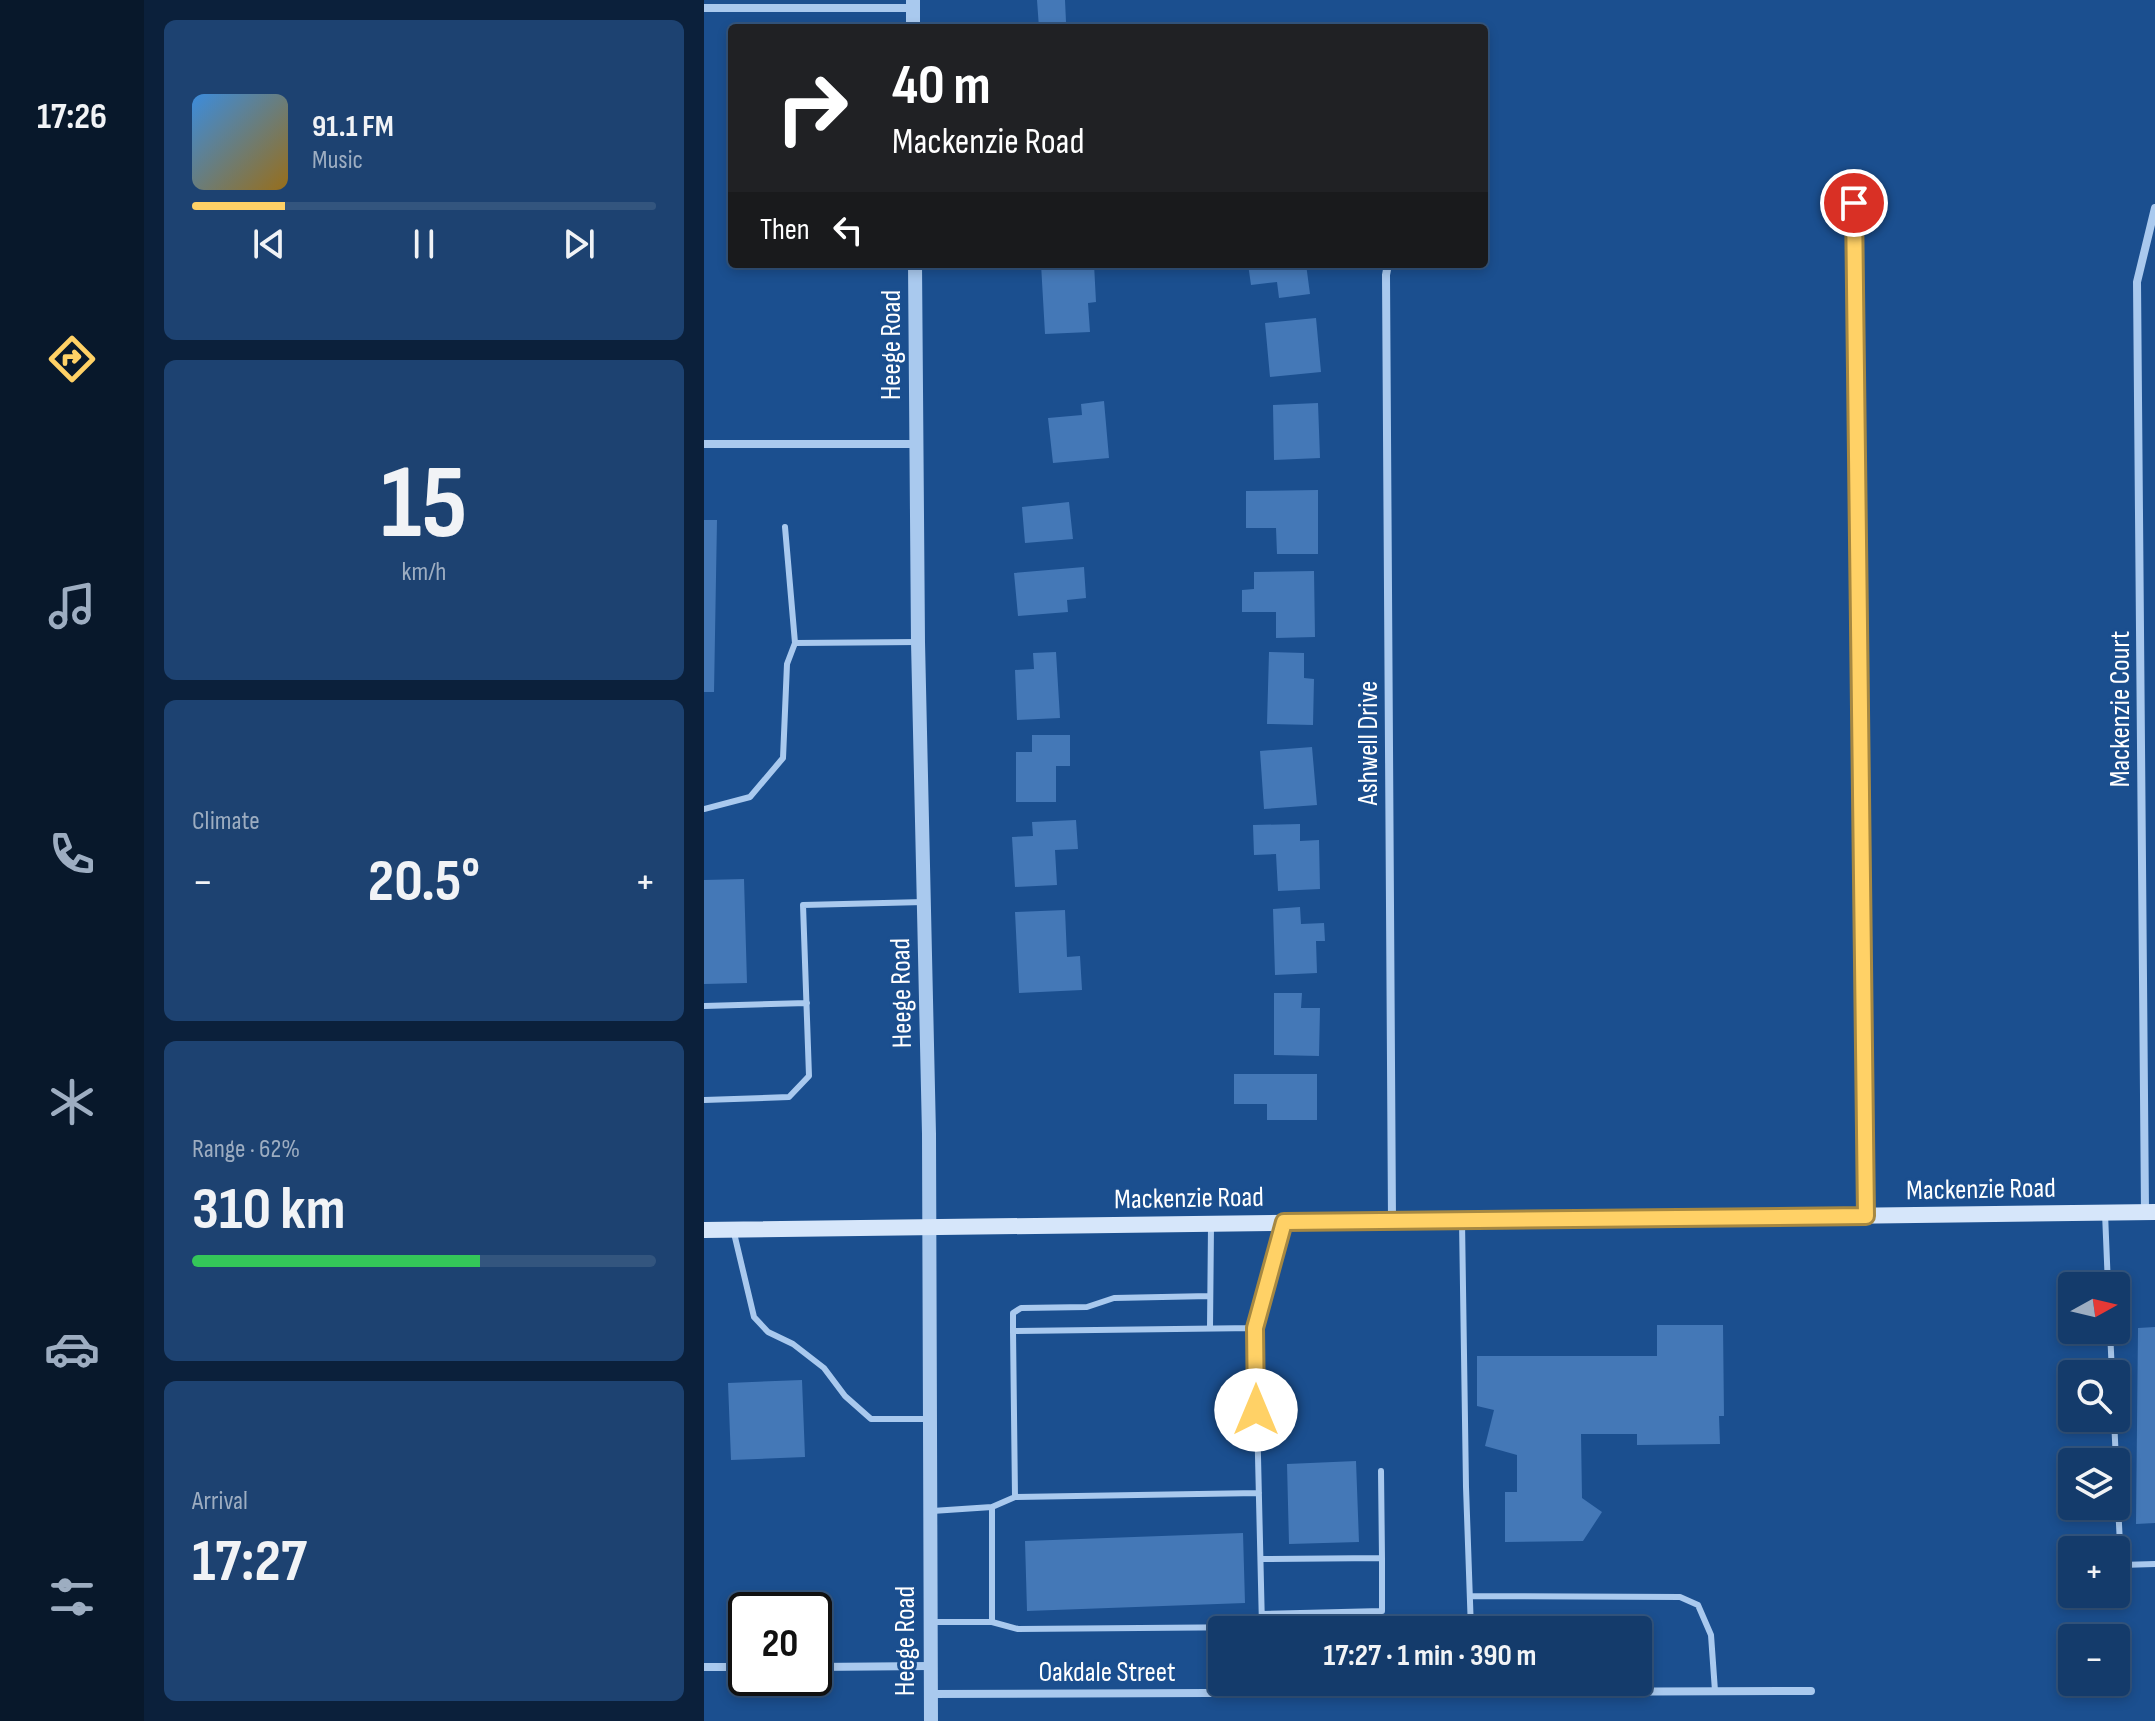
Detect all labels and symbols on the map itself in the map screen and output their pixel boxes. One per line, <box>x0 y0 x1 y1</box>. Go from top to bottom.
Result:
pin <box>1820 169 1888 237</box>
street label: Heege Road <box>875 290 908 400</box>
street label: Mackenzie Court <box>2104 631 2137 787</box>
street label: Ashwell Drive <box>1352 681 1385 806</box>
street label: Heege Road <box>884 938 919 1048</box>
street label: Mackenzie Road <box>1906 1172 2056 1207</box>
street label: Mackenzie Road <box>1114 1181 1264 1216</box>
north arrow <box>2058 1272 2130 1344</box>
position arrow <box>1214 1368 1298 1452</box>
street label: Heege Road <box>889 1586 922 1696</box>
speed limit sign: 20 <box>728 1592 832 1696</box>
street label: Oakdale Street <box>1038 1656 1176 1689</box>

